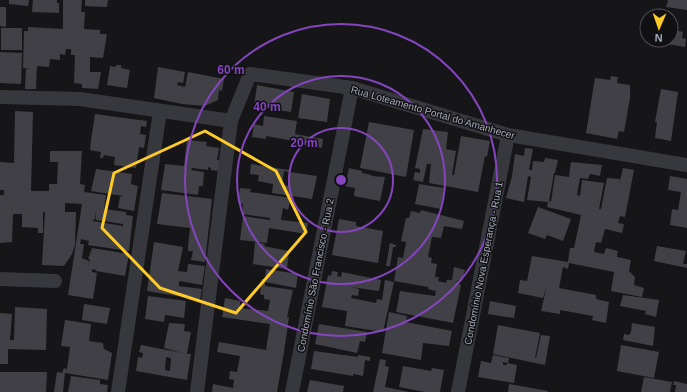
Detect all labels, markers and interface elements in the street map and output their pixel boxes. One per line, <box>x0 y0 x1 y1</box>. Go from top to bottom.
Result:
north arrow <box>639 8 679 48</box>
text: N <box>654 32 663 44</box>
text: 60 m <box>217 63 245 77</box>
street label: Rua Loteamento Portal do Amanhecer <box>350 84 517 141</box>
text: 40 m <box>253 100 281 114</box>
text: 20 m <box>290 136 318 150</box>
centre of rings <box>334 173 348 187</box>
street label: Condomínio Nova Esperança - Rua 1 <box>462 180 505 346</box>
street label: Condomínio São Francisco - Rua 2 <box>295 197 336 353</box>

